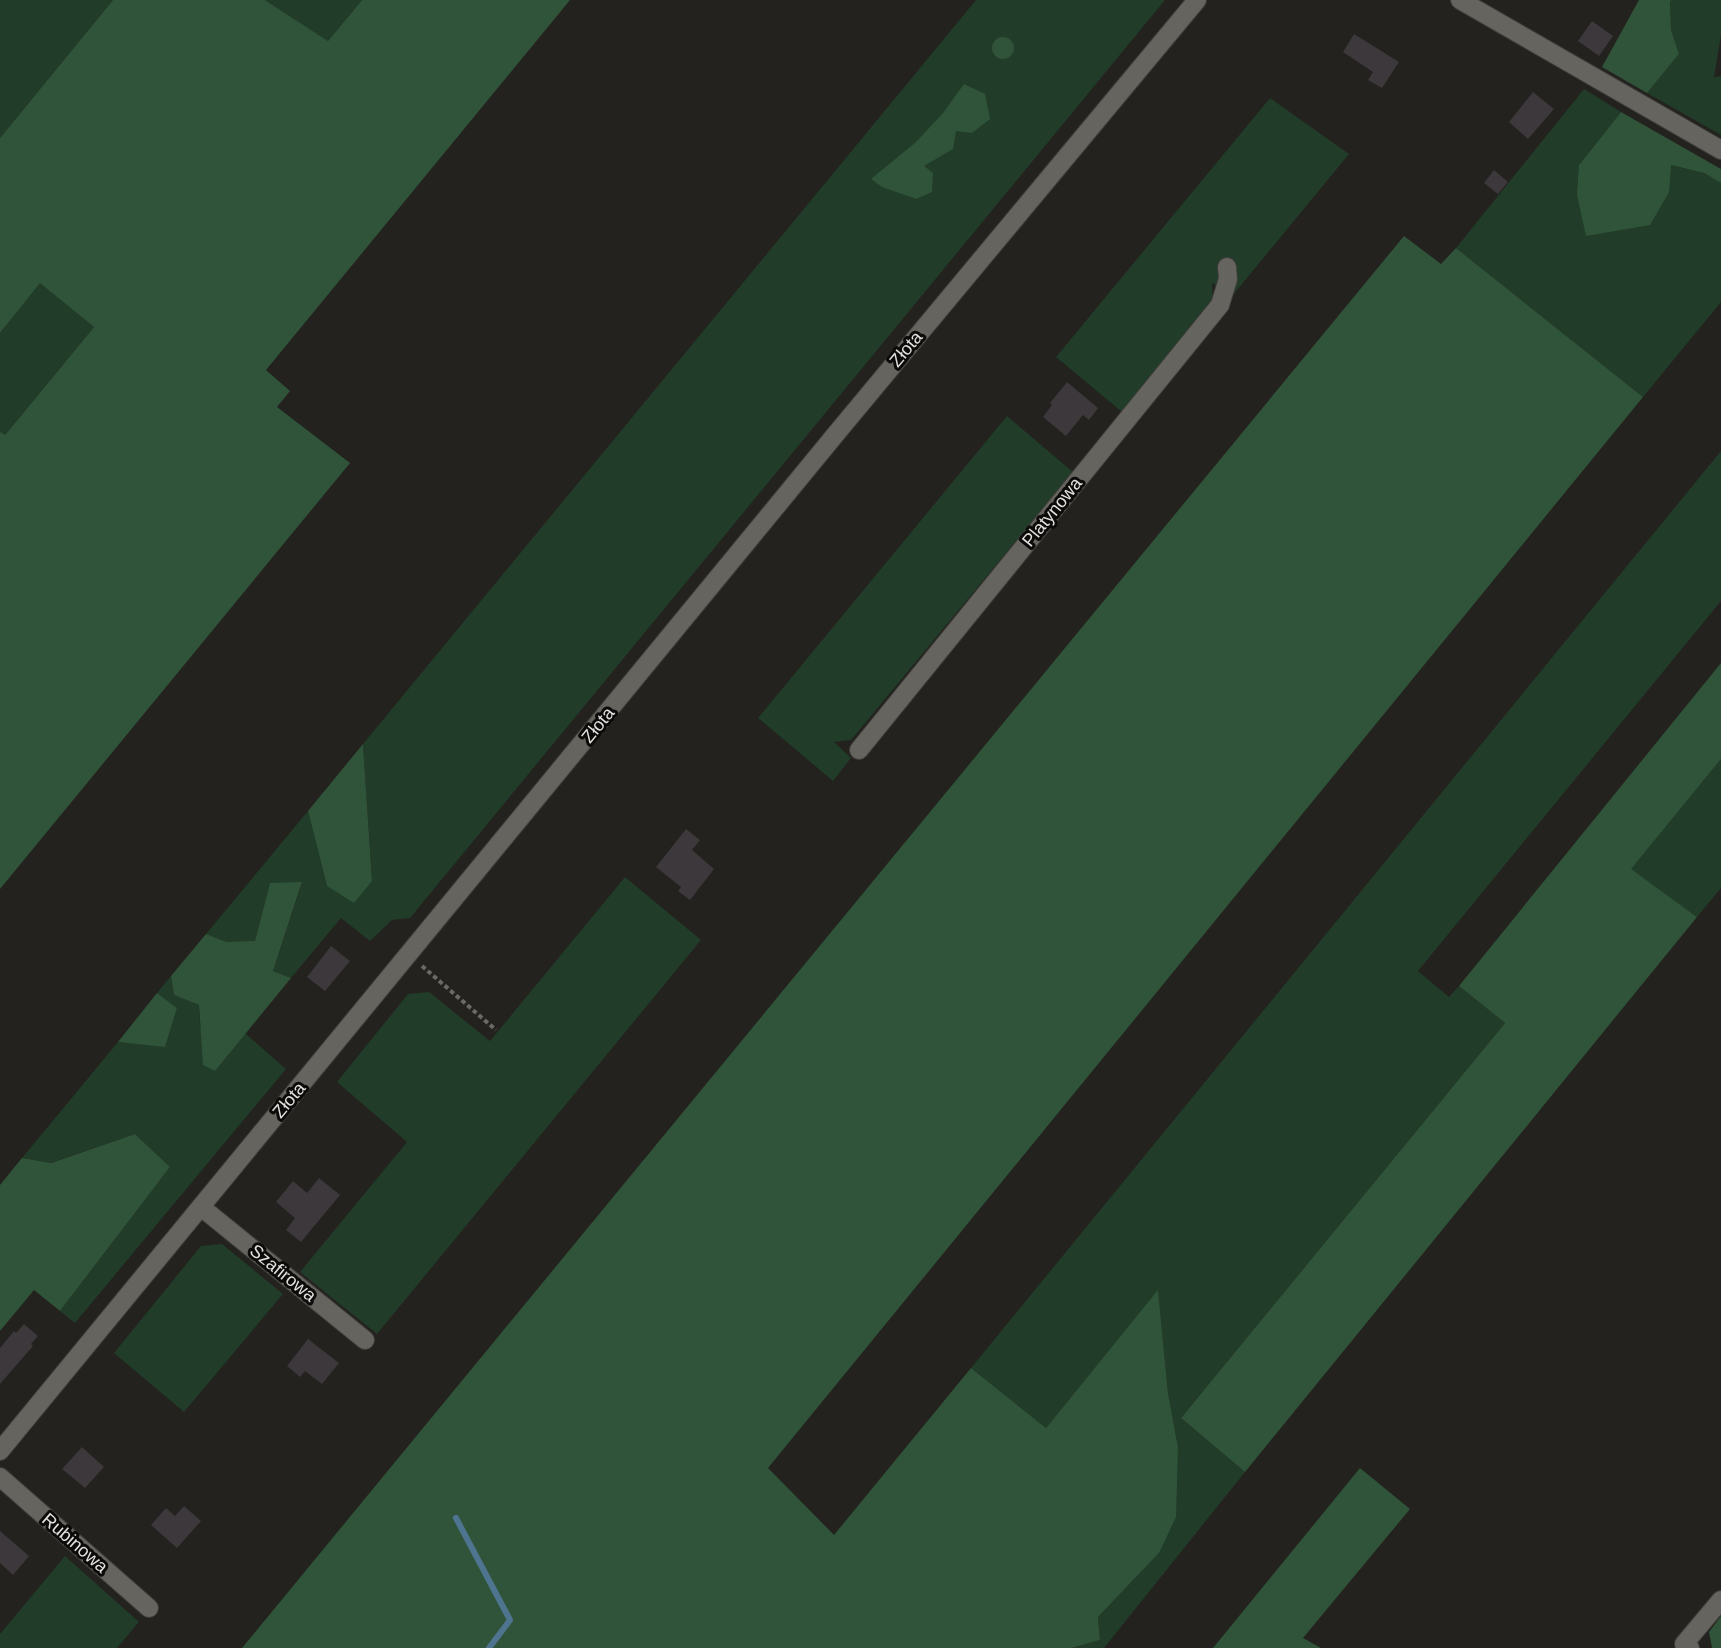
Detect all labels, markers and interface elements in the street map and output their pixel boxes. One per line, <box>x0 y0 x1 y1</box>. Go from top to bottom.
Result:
street label: Złota <box>885 326 927 371</box>
street label: Platynowa <box>1018 473 1087 551</box>
street label: Złota <box>578 702 619 747</box>
street label: Złota <box>268 1077 310 1122</box>
street label: Szafirowa <box>246 1240 321 1306</box>
street label: Rubinowa <box>38 1509 113 1577</box>

